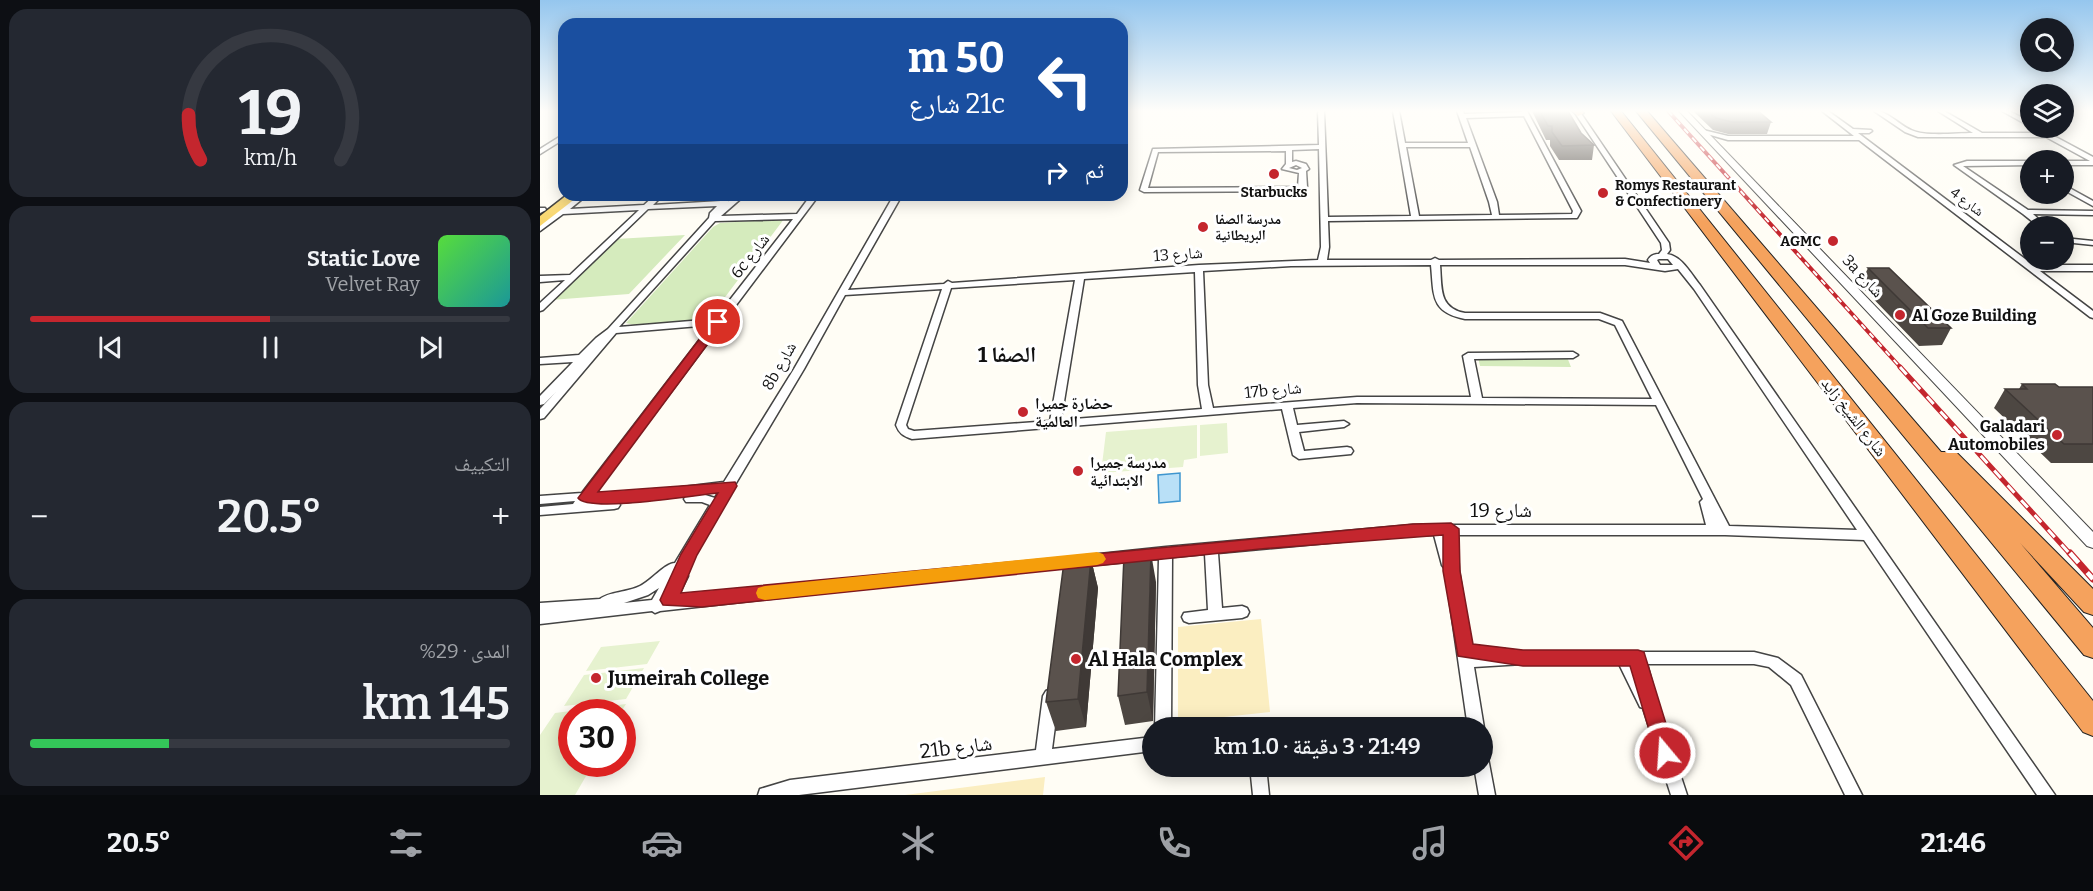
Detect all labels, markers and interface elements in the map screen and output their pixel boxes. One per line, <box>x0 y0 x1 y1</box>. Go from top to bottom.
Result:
map controls <box>2020 18 2074 270</box>
button: search <box>2020 18 2074 72</box>
text: 50 m <box>908 33 1005 83</box>
icon: left <box>1026 42 1104 120</box>
text: 19 <box>238 76 302 151</box>
button: layers <box>2020 84 2074 138</box>
text: 21c شارع <box>909 88 1005 120</box>
text: km/h <box>243 145 297 171</box>
button: + <box>2020 150 2074 204</box>
icon: right <box>1040 156 1073 189</box>
text: ثم <box>1085 157 1104 184</box>
marker: Starbucks <box>1267 167 1281 181</box>
place label: Romys Restaurant & Confectionery <box>1615 177 1737 210</box>
place label: Starbucks <box>1240 184 1308 201</box>
street label: شارع 4 <box>1946 184 1987 221</box>
marker: Romys Restaurant & Confectionery <box>1596 186 1610 200</box>
place label: مدرسة الصفا البريطانية <box>1215 211 1281 244</box>
button: − <box>2020 216 2074 270</box>
marker: مدرسة الصفا البريطانية <box>1196 220 1210 234</box>
street label: 6c شارع <box>727 230 774 283</box>
place label: AGMC <box>1780 233 1821 250</box>
marker: AGMC <box>1826 234 1840 248</box>
street label: شارع 13 <box>1153 243 1203 266</box>
text: Static Love <box>307 245 420 272</box>
street label: 3a شارع <box>1838 251 1887 302</box>
text: Velvet Ray <box>325 272 420 296</box>
pin <box>692 296 743 347</box>
icon: arrive <box>701 305 734 338</box>
place label: Al Goze Building <box>1912 306 2036 325</box>
marker: Al Goze Building <box>1893 308 1907 322</box>
icon: previous <box>94 331 127 364</box>
icon: pause <box>254 331 287 364</box>
icon: next <box>414 331 447 364</box>
street label: 8b شارع <box>758 339 801 394</box>
district label: الصفا 1 <box>978 341 1036 368</box>
street label: شارع الشيخ زايد <box>1817 374 1890 461</box>
street label: 17b شارع <box>1244 378 1302 403</box>
place label: حضارة جميرا العالمية <box>1035 394 1113 431</box>
marker: حضارة جميرا العالمية <box>1016 405 1030 419</box>
place label: Galadari Automobiles <box>1948 417 2045 454</box>
marker: Galadari Automobiles <box>2050 428 2064 442</box>
text: التكييف <box>454 452 510 476</box>
place label: مدرسة جميرا الابتدائية <box>1090 453 1167 490</box>
marker: مدرسة جميرا الابتدائية <box>1071 464 1085 478</box>
text: 20.5° <box>217 490 322 544</box>
text: − <box>30 497 48 537</box>
text: + <box>491 497 510 537</box>
street label: شارع 19 <box>1470 498 1532 523</box>
text: المدى · 29% <box>419 639 510 663</box>
place label: Al Hala Complex <box>1088 647 1243 671</box>
marker: Al Hala Complex <box>1069 652 1083 666</box>
place label: Jumeirah College <box>607 666 769 690</box>
marker: Jumeirah College <box>589 671 603 685</box>
text: 145 km <box>362 677 510 731</box>
speed limit sign: 30 <box>558 699 636 777</box>
position arrow <box>1633 721 1697 785</box>
street label: 21b شارع <box>918 731 994 764</box>
text: 21:49 · 3 دقيقة · 1.0 km <box>1214 733 1421 760</box>
icon: filters <box>385 822 427 864</box>
icon: car <box>641 822 683 864</box>
icon: climate <box>897 822 939 864</box>
icon: phone <box>1153 822 1195 864</box>
icon: music <box>1409 822 1451 864</box>
icon: directions <box>1665 822 1707 864</box>
text: 20.5° <box>107 827 171 859</box>
text: 21:46 <box>1920 827 1986 859</box>

